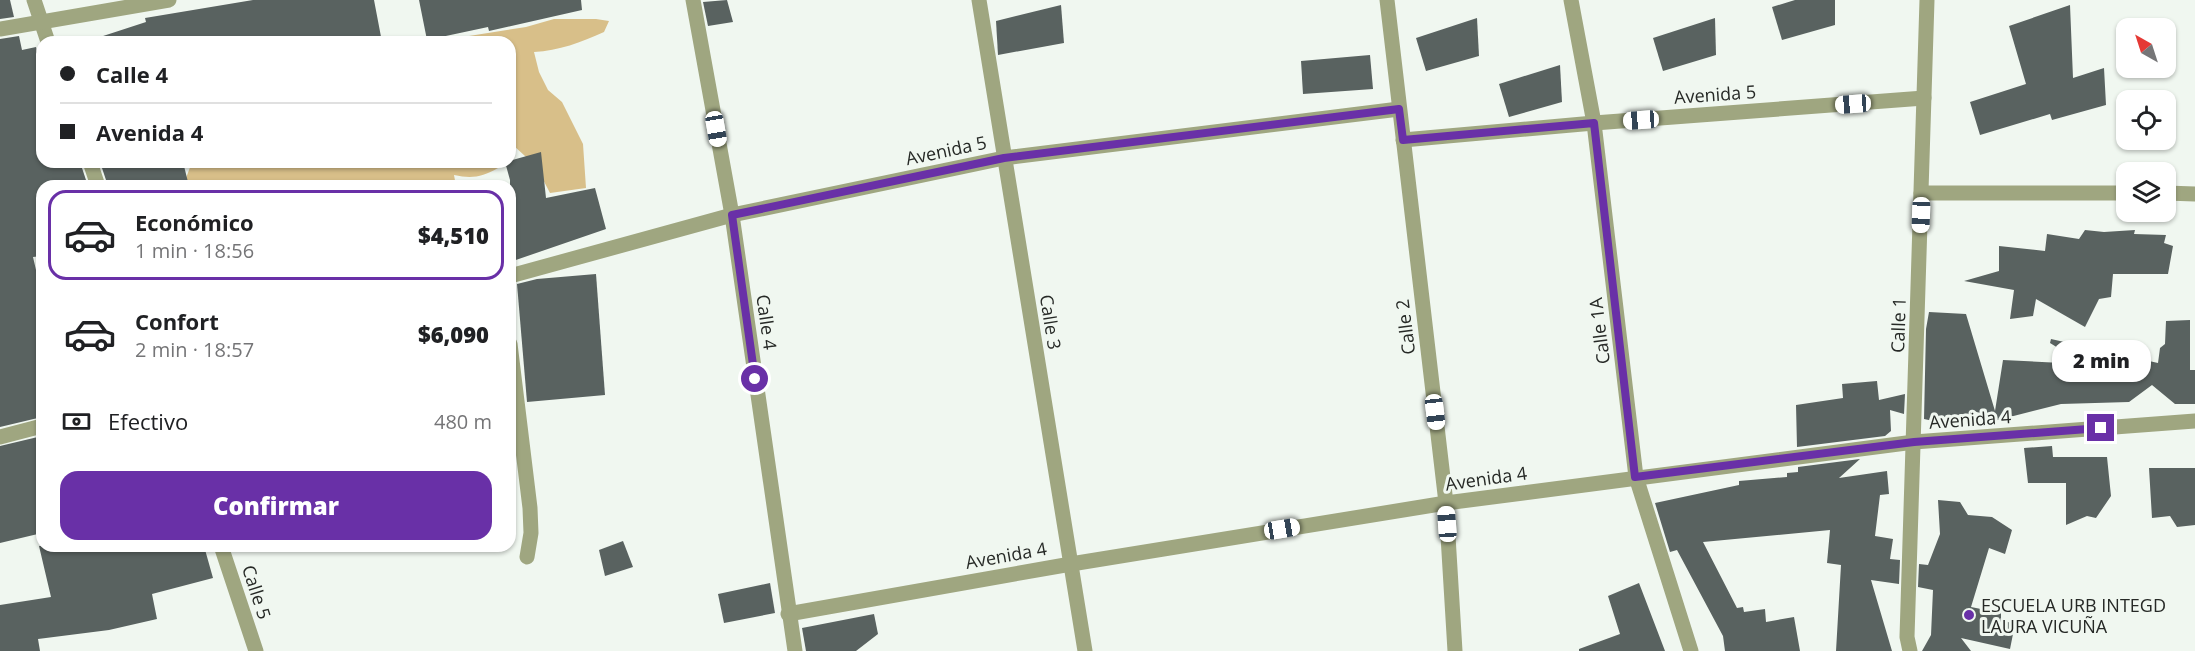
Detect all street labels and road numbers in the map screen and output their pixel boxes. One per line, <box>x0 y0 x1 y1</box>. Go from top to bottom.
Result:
street label: Avenida 5 <box>1673 79 1757 109</box>
street label: Avenida 5 <box>903 130 989 170</box>
street label: Calle 4 <box>751 293 783 351</box>
street label: Calle 3 <box>1035 293 1067 351</box>
street label: Calle 1A <box>1583 296 1615 366</box>
street label: Calle 1 <box>1885 297 1911 353</box>
street label: Calle 2 <box>1390 298 1420 356</box>
street label: Avenida 4 <box>1928 404 2012 434</box>
street label: Avenida 4 <box>1444 460 1528 496</box>
street label: Avenida 4 <box>964 536 1048 574</box>
street label: Calle 5 <box>237 562 277 622</box>

